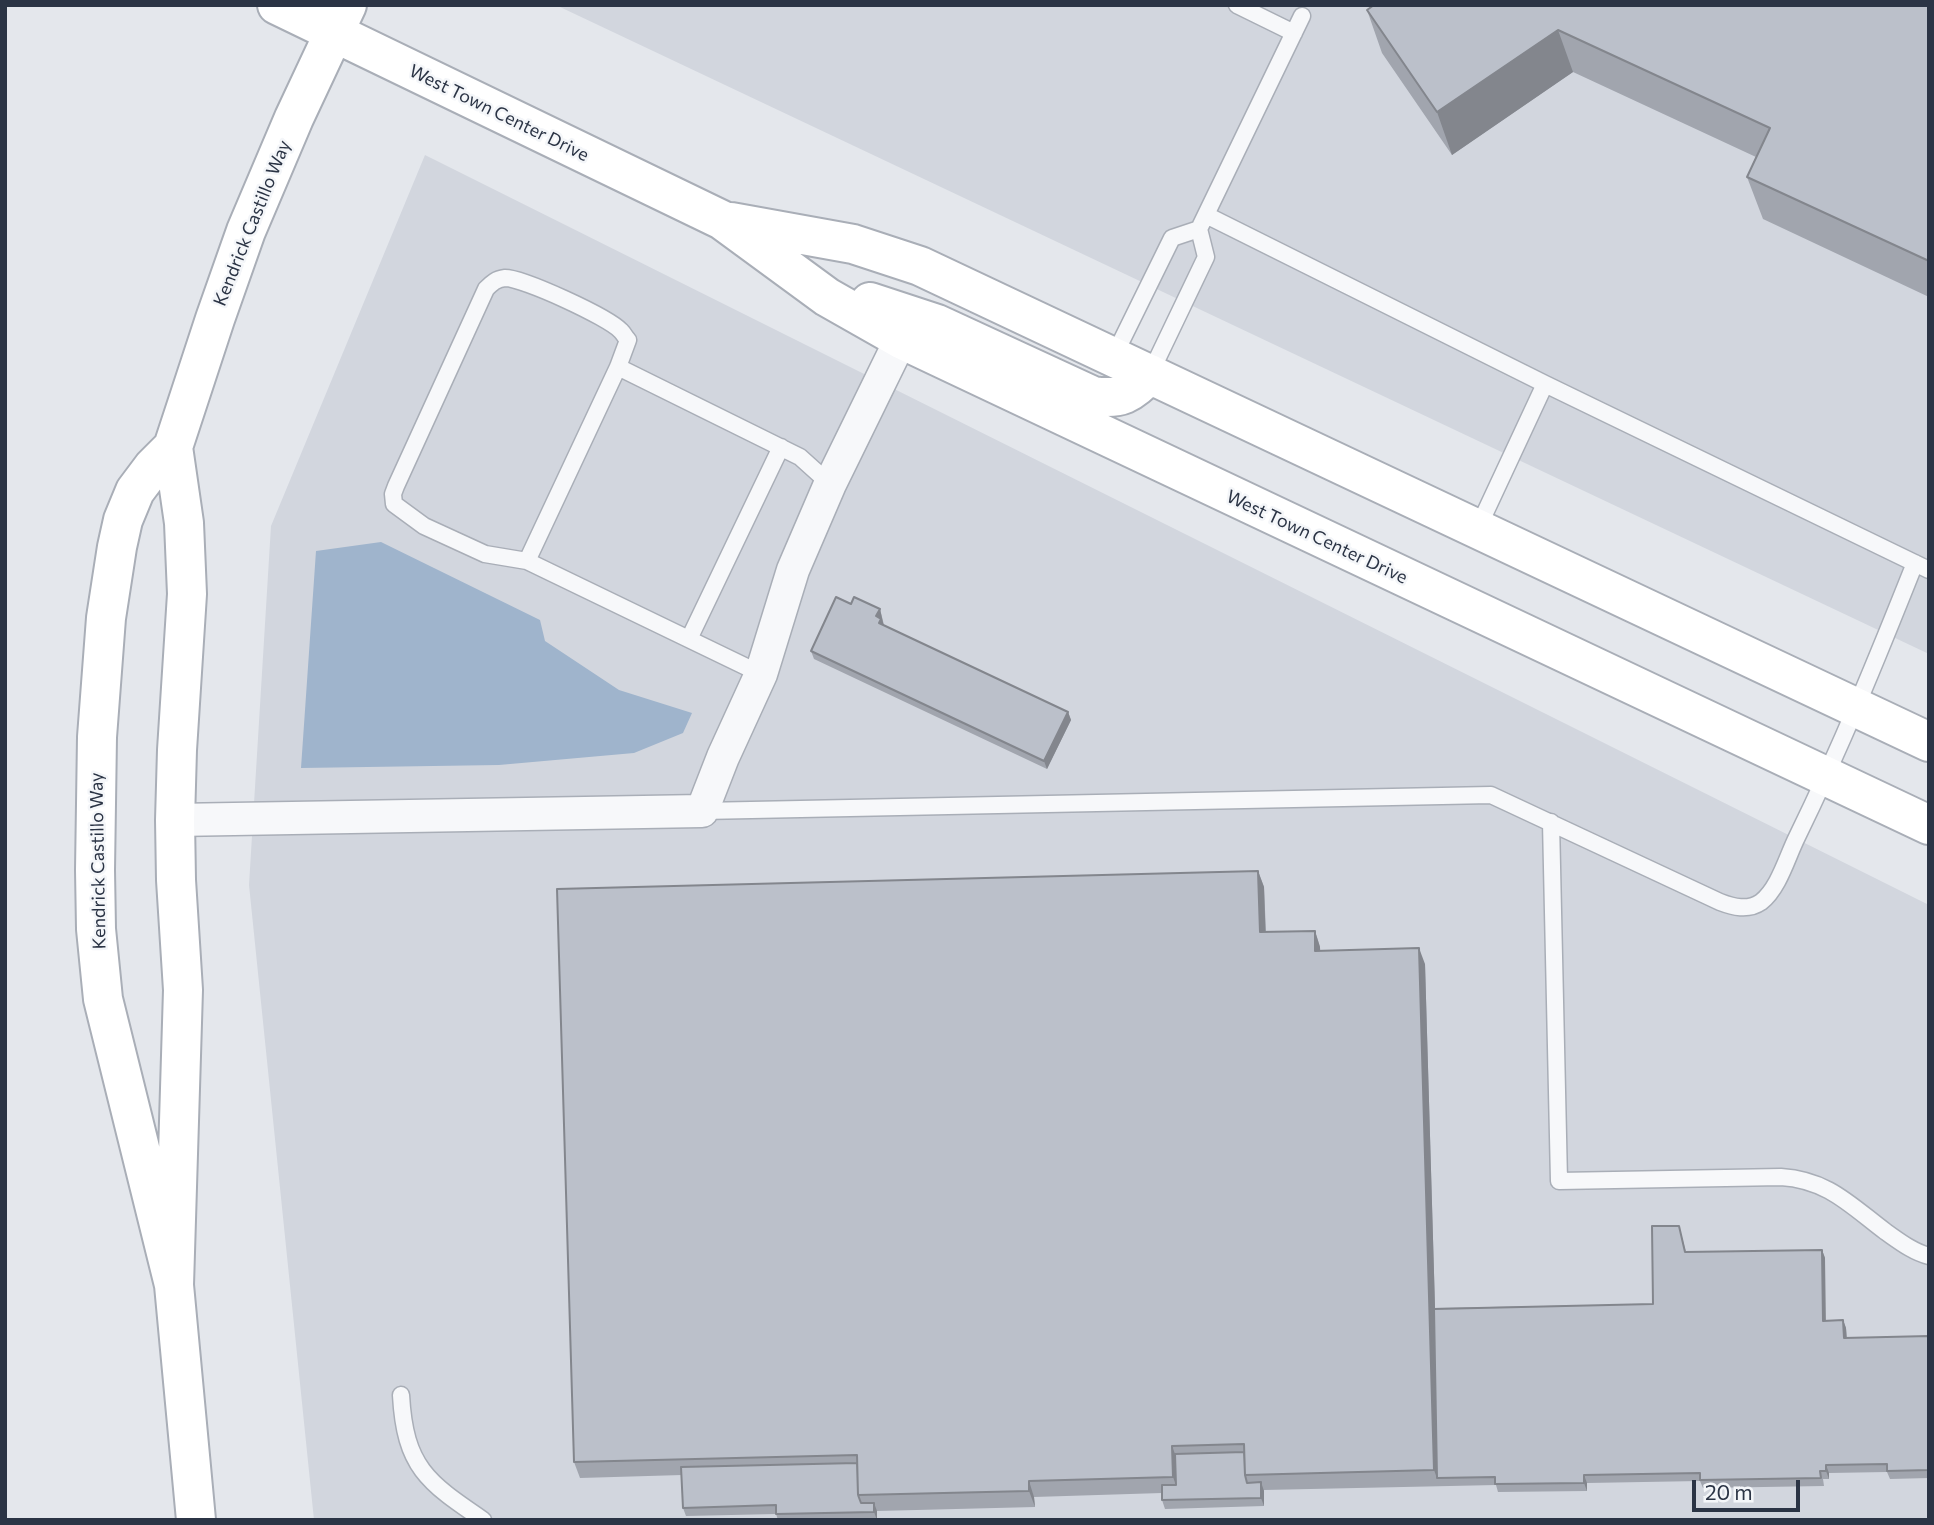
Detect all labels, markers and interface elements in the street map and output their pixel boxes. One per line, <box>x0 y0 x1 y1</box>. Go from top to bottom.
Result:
street label: West Town Center Drive <box>406 60 592 166</box>
street label: Kendrick Castillo Way <box>209 137 295 309</box>
street label: West Town Center Drive <box>1223 486 1411 588</box>
street label: Kendrick Castillo Way <box>86 772 110 950</box>
scale bar <box>1696 1466 1804 1510</box>
text: 20 m <box>1705 1479 1753 1504</box>

